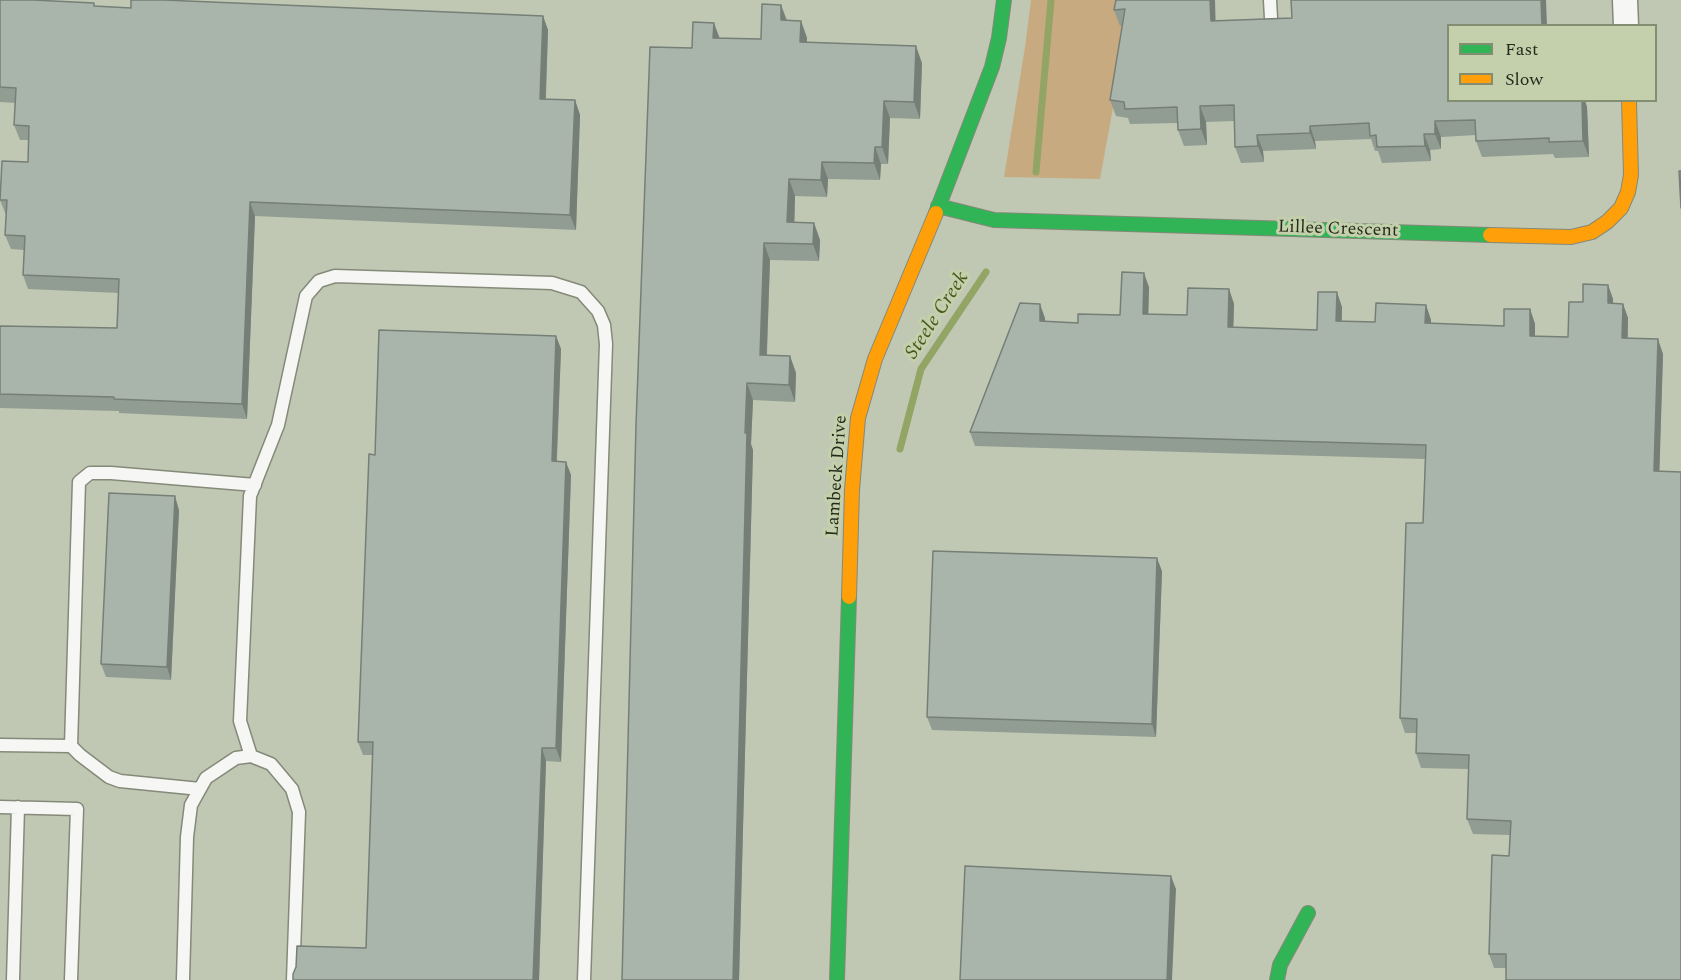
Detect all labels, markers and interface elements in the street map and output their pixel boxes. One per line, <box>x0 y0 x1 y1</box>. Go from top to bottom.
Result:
legend <box>1447 24 1657 102</box>
text: Fast <box>1505 36 1538 63</box>
text: Slow <box>1505 66 1543 93</box>
street label: Lillee Crescent <box>1277 217 1399 243</box>
water label: Steele Creek <box>901 268 975 364</box>
street label: Lambeck Drive <box>823 415 853 537</box>

